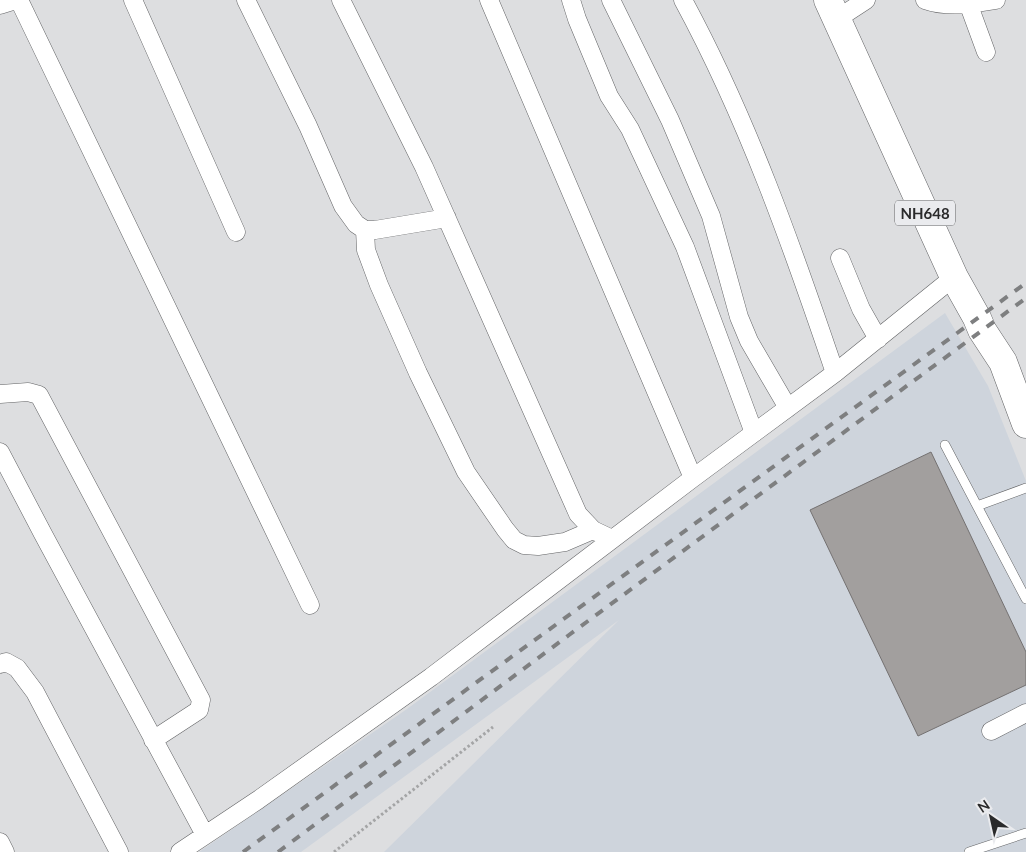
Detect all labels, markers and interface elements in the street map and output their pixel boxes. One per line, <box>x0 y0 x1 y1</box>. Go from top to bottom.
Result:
road number: NH648 <box>895 200 955 226</box>
north arrow <box>966 792 1016 842</box>
text: N <box>974 796 993 816</box>

